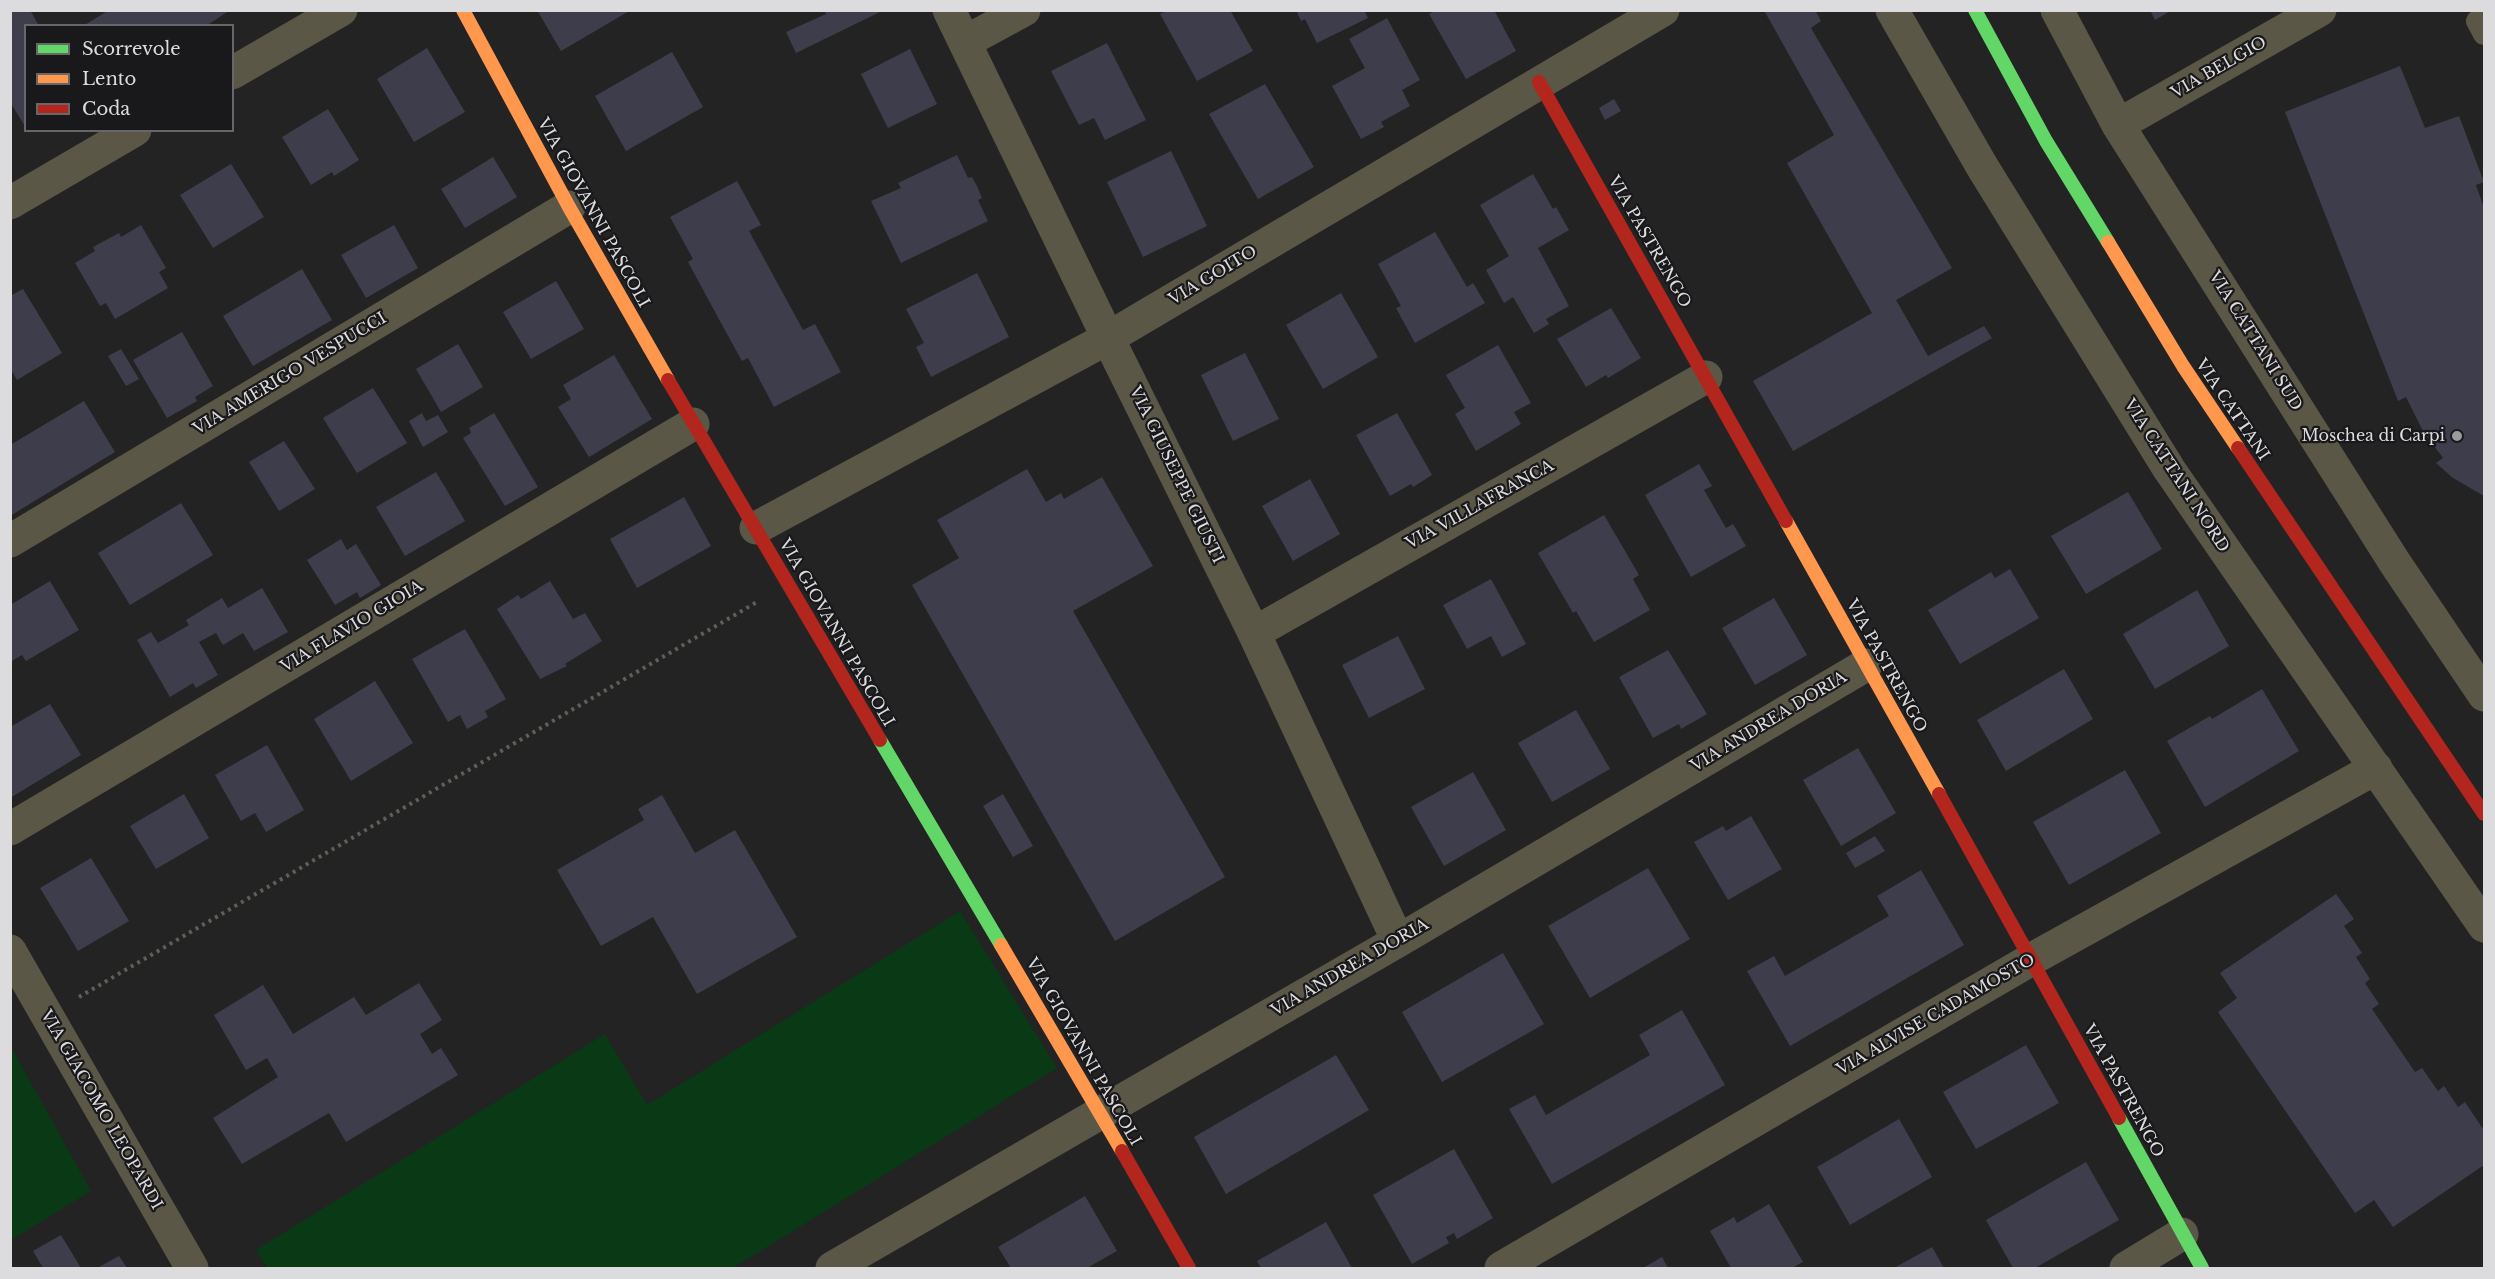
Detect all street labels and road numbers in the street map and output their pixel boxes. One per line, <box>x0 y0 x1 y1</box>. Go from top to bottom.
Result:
street label: VIA BELGIO <box>2168 33 2270 103</box>
street label: VIA GIOVANNI PASCOLI <box>533 115 653 311</box>
street label: VIA PASTRENGO <box>1603 173 1695 311</box>
street label: VIA GOITO <box>1165 242 1261 310</box>
street label: VIA CATTANI SUD <box>2204 268 2306 414</box>
street label: VIA AMERIGO VESPUCCI <box>190 309 390 439</box>
street label: VIA CATTANI <box>2191 356 2273 464</box>
street label: VIA GIUSEPPE GIUSTI <box>1125 383 1227 567</box>
street label: VIA CATTANI NORD <box>2119 396 2233 556</box>
street label: VIA VILLAFRANCA <box>1403 456 1557 554</box>
street label: VIA GIOVANNI PASCOLI <box>774 536 898 730</box>
street label: VIA FLAVIO GIOIA <box>277 577 427 677</box>
street label: VIA PASTRENGO <box>1841 596 1931 736</box>
street label: VIA ANDREA DORIA <box>1687 668 1851 776</box>
street label: VIA ANDREA DORIA <box>1268 915 1432 1021</box>
street label: VIA ALVISE CADAMOSTO <box>1833 950 2039 1080</box>
street label: VIA GIOVANNI PASCOLI <box>1021 955 1145 1149</box>
street label: VIA GIACOMO LEOPARDI <box>36 1007 166 1213</box>
street label: VIA PASTRENGO <box>2078 1021 2168 1161</box>

